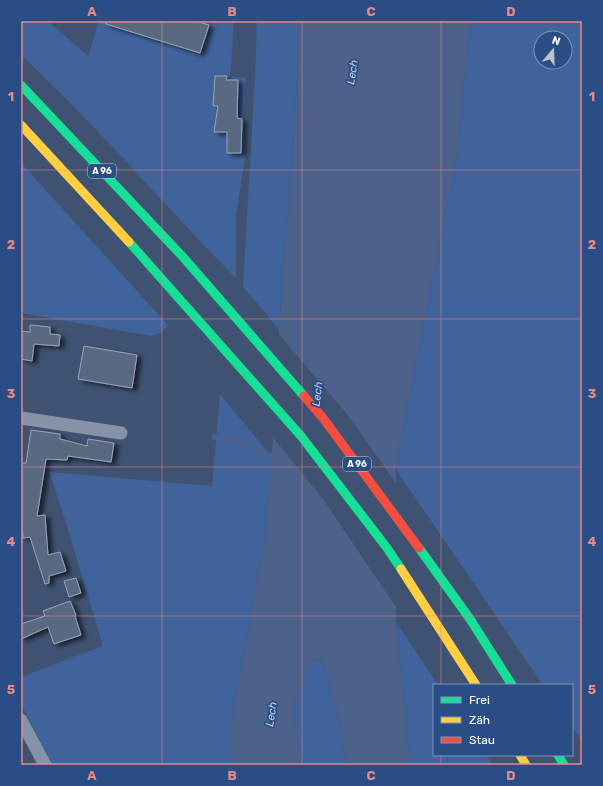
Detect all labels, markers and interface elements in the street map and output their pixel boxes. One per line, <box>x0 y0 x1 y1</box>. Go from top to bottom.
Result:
text: A <box>87 4 97 19</box>
text: B <box>227 4 237 19</box>
text: C <box>366 4 376 19</box>
text: D <box>506 4 516 19</box>
north arrow <box>533 30 573 70</box>
text: N <box>550 34 562 48</box>
water label: Lech <box>344 58 361 85</box>
text: 1 <box>8 89 14 104</box>
text: 1 <box>589 89 595 104</box>
road number: A 96 <box>88 164 116 178</box>
text: 2 <box>7 237 15 252</box>
text: 2 <box>588 237 596 252</box>
water label: Lech <box>310 381 325 407</box>
text: 3 <box>7 386 16 401</box>
text: 3 <box>588 386 597 401</box>
road number: A 96 <box>343 457 371 471</box>
text: 4 <box>7 534 16 549</box>
text: 4 <box>588 534 597 549</box>
text: 5 <box>7 682 15 697</box>
text: 5 <box>588 682 596 697</box>
legend <box>433 684 573 756</box>
text: Frei <box>469 693 490 707</box>
water label: Lech <box>263 700 280 727</box>
text: Zäh <box>469 713 490 727</box>
text: Stau <box>469 733 495 747</box>
text: A <box>87 768 97 783</box>
text: B <box>227 768 237 783</box>
text: C <box>366 768 376 783</box>
text: D <box>506 768 516 783</box>

